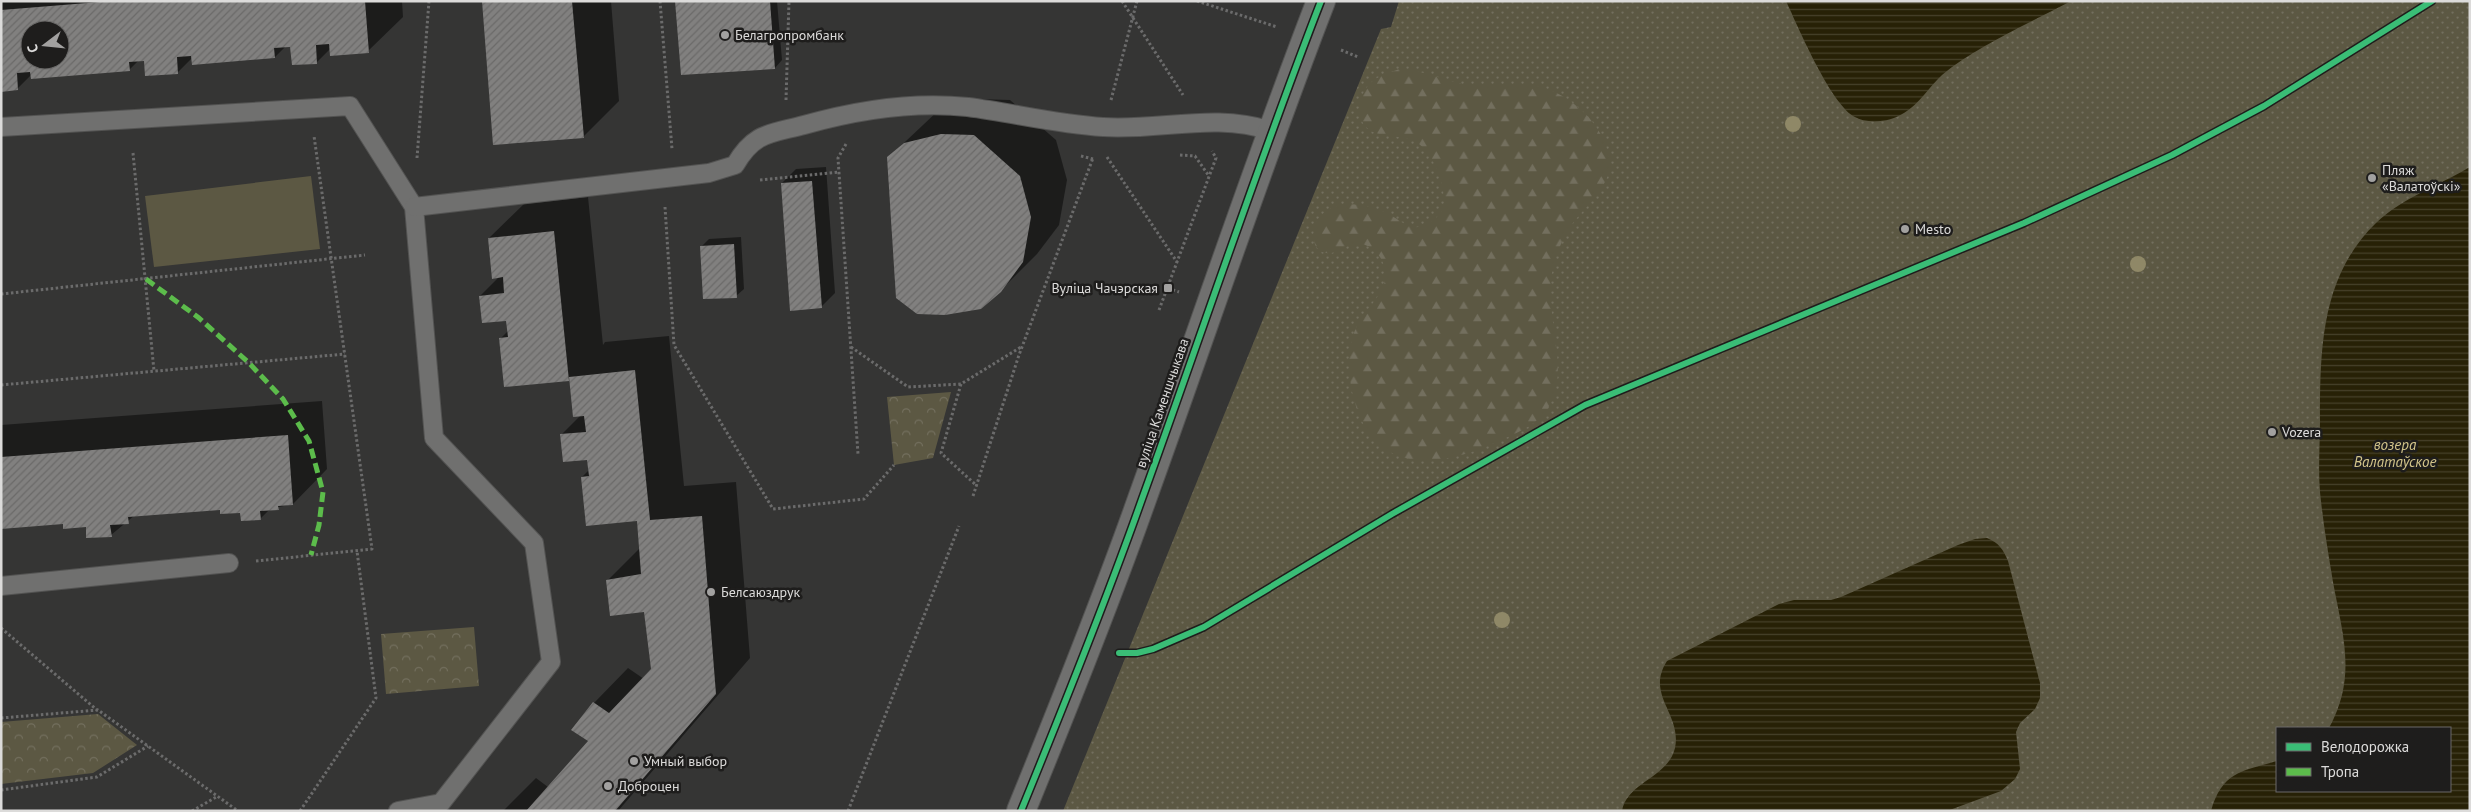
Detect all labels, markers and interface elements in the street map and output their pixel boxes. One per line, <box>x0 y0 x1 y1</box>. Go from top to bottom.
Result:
north arrow <box>20 20 70 70</box>
place label: Белагропромбанк <box>735 26 844 44</box>
marker: Белагропромбанк <box>719 29 731 41</box>
text: С <box>23 42 42 55</box>
place label: Пляж «Валатоўскі» <box>2382 161 2461 195</box>
marker: Пляж «Валатоўскі» <box>2366 172 2378 184</box>
place label: Mesto <box>1915 220 1951 238</box>
marker: Mesto <box>1899 223 1911 235</box>
place label: Вуліца Чачэрская <box>1051 279 1158 297</box>
marker: Вуліца Чачэрская <box>1162 282 1174 294</box>
street label: вуліца Каменшчыкава <box>1131 336 1193 470</box>
place label: Vozera <box>2281 423 2321 441</box>
marker: Vozera <box>2266 426 2278 438</box>
water label: возера Валатаўское <box>2354 435 2436 471</box>
place label: Белсаюздрук <box>721 583 801 601</box>
marker: Белсаюздрук <box>705 586 717 598</box>
legend <box>2276 727 2451 792</box>
text: Велодорожка <box>2321 737 2409 756</box>
place label: Умный выбор <box>644 752 727 770</box>
marker: Умный выбор <box>628 755 640 767</box>
text: Тропа <box>2321 762 2359 781</box>
place label: Доброцен <box>618 777 679 795</box>
marker: Доброцен <box>602 780 614 792</box>

